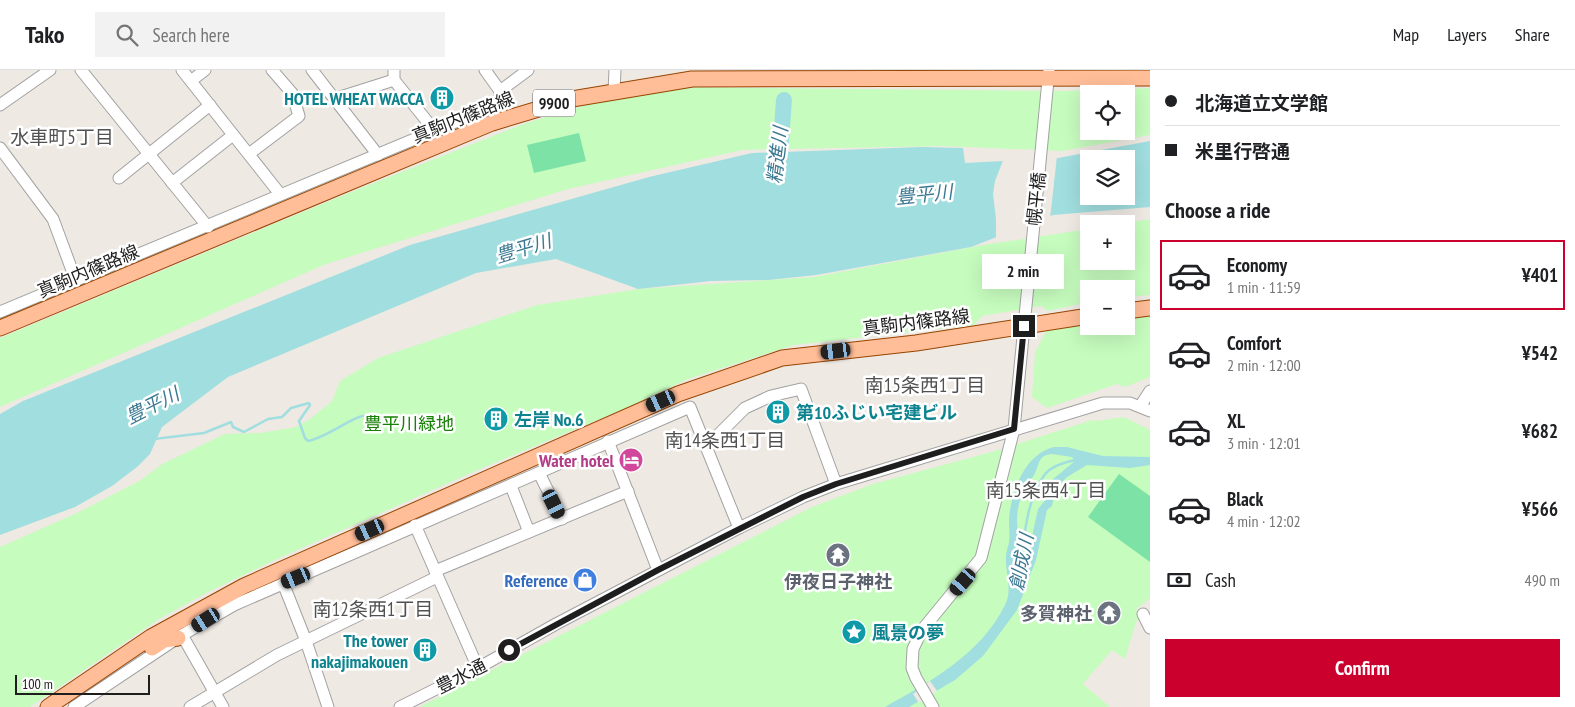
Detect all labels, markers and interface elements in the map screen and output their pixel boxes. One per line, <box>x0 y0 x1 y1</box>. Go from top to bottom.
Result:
search box <box>95 12 445 57</box>
text: Tako <box>25 19 65 50</box>
icon: search <box>113 21 141 49</box>
text: Search here <box>153 23 230 47</box>
text: Map <box>1393 23 1419 46</box>
text: Layers <box>1447 23 1487 46</box>
text: Share <box>1515 23 1550 46</box>
building icon: HOTEL WHEAT WACCA <box>429 85 455 111</box>
map controls <box>1080 85 1135 335</box>
button: locate <box>1080 85 1135 140</box>
street label: 真駒内篠路線 <box>409 86 517 148</box>
place label: HOTEL WHEAT WACCA <box>284 87 425 110</box>
road number: 9900 <box>533 89 575 116</box>
text: 北海道立文学館 <box>1195 91 1328 115</box>
water label: 精進川 <box>762 123 793 185</box>
district label: 水車町5丁目 <box>10 125 114 149</box>
text: 米里行啓通 <box>1195 139 1290 163</box>
button: layers <box>1080 150 1135 205</box>
street label: 幌平橋 <box>1022 171 1050 227</box>
water label: 豊平川 <box>894 179 956 209</box>
text: Choose a ride <box>1165 196 1270 224</box>
button: + <box>1080 215 1135 270</box>
water label: 豊平川 <box>492 228 556 268</box>
street label: 真駒内篠路線 <box>34 239 142 303</box>
icon: car <box>1167 253 1212 298</box>
text: Economy <box>1227 253 1287 277</box>
callout: 2 min <box>983 254 1065 288</box>
text: 2 min <box>1007 261 1039 281</box>
text: ¥401 <box>1522 263 1558 287</box>
text: 1 min · 11:59 <box>1227 277 1301 297</box>
button: − <box>1080 280 1135 335</box>
street label: 真駒内篠路線 <box>861 304 971 340</box>
route end <box>1013 315 1035 337</box>
icon: car <box>1167 331 1212 376</box>
text: Comfort <box>1227 331 1281 355</box>
text: ¥542 <box>1522 341 1558 365</box>
car <box>820 342 851 360</box>
text: 2 min · 12:00 <box>1227 355 1301 375</box>
district label: 南15条西1丁目 <box>865 373 985 397</box>
water label: 豊平川 <box>121 380 185 429</box>
car <box>644 388 677 414</box>
building icon: 第10ふじい宅建ビル <box>765 399 791 425</box>
place label: 第10ふじい宅建ビル <box>796 401 957 424</box>
building icon: 左岸 No.6 <box>483 406 509 432</box>
place label: 左岸 No.6 <box>514 408 584 431</box>
icon: car <box>1167 409 1212 454</box>
text: XL <box>1227 409 1245 433</box>
park label: 豊平川緑地 <box>364 412 454 435</box>
text: ¥682 <box>1522 419 1558 443</box>
district label: 南14条西1丁目 <box>665 428 785 452</box>
text: 3 min · 12:01 <box>1227 433 1301 453</box>
hotel icon: Water hotel <box>618 447 644 473</box>
place label: Water hotel <box>538 449 615 472</box>
district label: 南15条西4丁目 <box>986 478 1106 502</box>
car <box>540 487 567 521</box>
icon: car <box>1167 487 1212 532</box>
text: Black <box>1227 487 1263 511</box>
text: ¥566 <box>1522 497 1558 521</box>
text: 4 min · 12:02 <box>1227 511 1301 531</box>
car <box>353 517 386 543</box>
water label: 創成川 <box>1004 530 1039 592</box>
temple icon: 伊夜日子神社 <box>825 542 851 568</box>
car <box>279 565 312 591</box>
car <box>947 566 978 598</box>
icon: cash <box>1165 566 1193 594</box>
shop icon: Reference <box>572 567 598 593</box>
text: Cash <box>1205 568 1236 592</box>
place label: Reference <box>505 569 568 592</box>
place label: 伊夜日子神社 <box>784 570 892 593</box>
text: 490 m <box>1525 570 1560 590</box>
district label: 南12条西1丁目 <box>313 597 433 621</box>
temple icon: 多賀神社 <box>1096 600 1122 626</box>
place label: 多賀神社 <box>1020 602 1092 625</box>
car <box>189 606 222 634</box>
place icon: 風景の夢 <box>841 619 867 645</box>
place label: 風景の夢 <box>872 621 944 644</box>
place label: The tower nakajimakouen <box>311 629 409 673</box>
building icon: The tower nakajimakouen <box>412 637 438 663</box>
route start <box>498 639 520 661</box>
button: Confirm <box>1165 639 1560 697</box>
street label: 豊水通 <box>432 653 490 699</box>
scale bar <box>15 672 150 695</box>
text: 100 m <box>22 675 53 693</box>

